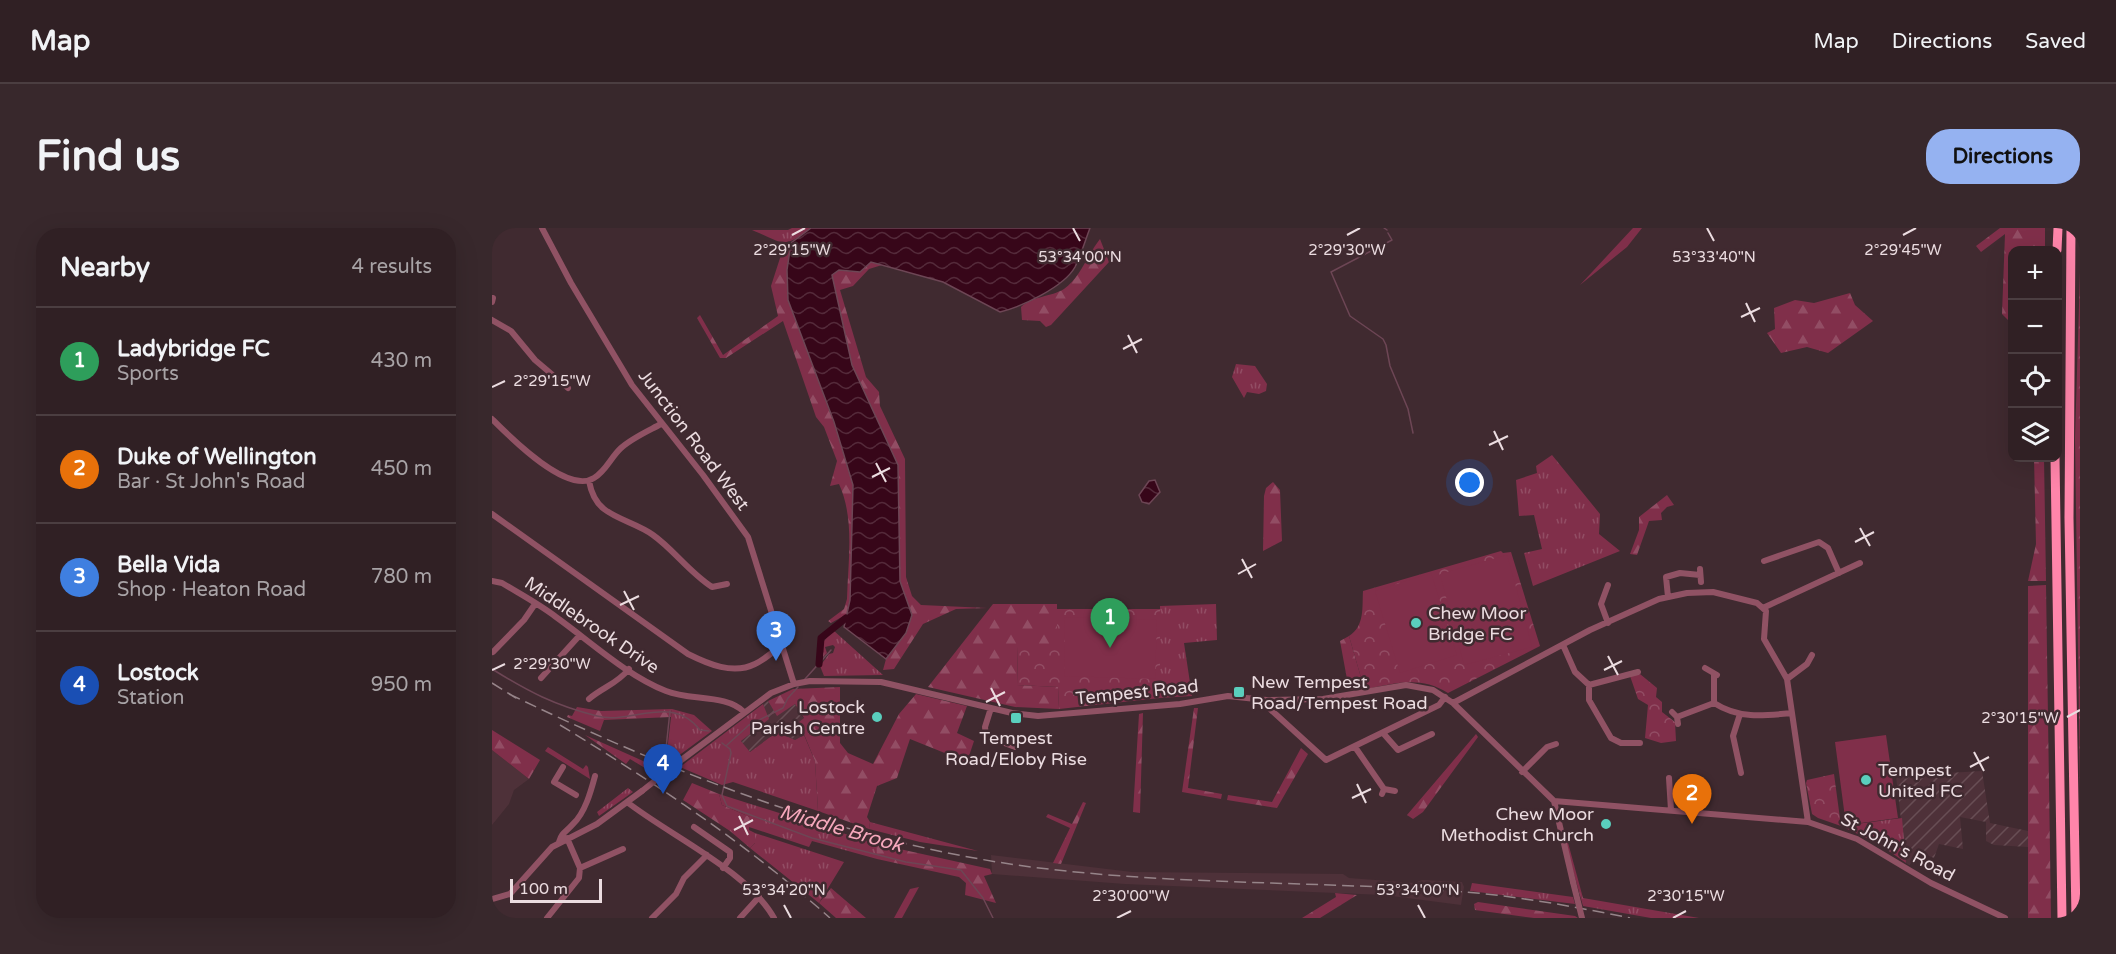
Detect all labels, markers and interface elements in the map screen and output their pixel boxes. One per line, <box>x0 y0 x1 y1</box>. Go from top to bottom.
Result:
text: Map <box>30 24 90 58</box>
text: Map <box>1813 29 1859 54</box>
text: Directions <box>1892 29 1992 54</box>
text: Saved <box>2025 29 2086 54</box>
button: Directions <box>1926 129 2080 184</box>
text: Find us <box>36 131 180 182</box>
text: 2°29'15"W <box>753 241 831 259</box>
text: 2°29'30"W <box>1308 241 1386 259</box>
text: 2°29'45"W <box>1864 241 1942 259</box>
map controls <box>2008 246 2062 462</box>
button: + <box>2008 246 2062 300</box>
text: 53°34'00"N <box>1038 248 1122 266</box>
text: 53°33'40"N <box>1672 248 1756 266</box>
text: Nearby <box>60 252 150 283</box>
text: 4 results <box>352 255 432 279</box>
button: − <box>2008 300 2062 354</box>
text: Ladybridge FC <box>117 336 270 362</box>
text: 1 <box>73 349 86 373</box>
text: 430 m <box>371 349 432 373</box>
button: locate <box>2008 354 2062 408</box>
text: Sports <box>117 362 179 386</box>
street label: Junction Road West <box>634 365 754 515</box>
text: 2°29'15"W <box>513 372 591 390</box>
button: layers <box>2008 408 2062 462</box>
text: Duke of Wellington <box>117 444 317 470</box>
text: 2 <box>73 457 86 481</box>
text: 450 m <box>371 457 432 481</box>
your location <box>1455 468 1484 497</box>
text: Bar · St John's Road <box>117 470 305 494</box>
text: Bella Vida <box>117 552 220 578</box>
text: 3 <box>73 565 86 589</box>
text: 780 m <box>371 565 432 589</box>
street label: Middlebrook Drive <box>520 572 664 678</box>
text: Shop · Heaton Road <box>117 578 306 602</box>
pin: 1 <box>1090 598 1130 648</box>
place label: Chew Moor Bridge FC <box>1428 602 1527 645</box>
pin: 3 <box>756 612 796 661</box>
marker: Chew Moor Bridge FC <box>1409 616 1423 630</box>
text: 2°29'30"W <box>513 655 591 673</box>
text: Lostock <box>117 660 199 686</box>
place label: New Tempest Road/Tempest Road <box>1251 671 1428 714</box>
text: 4 <box>73 673 86 697</box>
text: 950 m <box>371 673 432 697</box>
street label: Tempest Road <box>1074 675 1200 709</box>
marker: New Tempest Road/Tempest Road <box>1232 685 1246 699</box>
text: Station <box>117 686 184 710</box>
place label: Lostock Parish Centre <box>751 696 865 739</box>
text: 2°30'15"W <box>1981 709 2059 727</box>
marker: Lostock Parish Centre <box>870 710 884 724</box>
marker: Tempest Road/Eloby Rise <box>1009 711 1023 725</box>
place label: Tempest Road/Eloby Rise <box>945 727 1087 770</box>
pin: 4 <box>644 744 682 794</box>
place label: Tempest United FC <box>1878 759 1963 802</box>
marker: Tempest United FC <box>1859 773 1873 787</box>
pin: 2 <box>1672 774 1712 824</box>
water label: Middle Brook <box>777 800 907 859</box>
place label: Chew Moor Methodist Church <box>1440 803 1594 846</box>
street label: St John's Road <box>1837 808 1959 886</box>
marker: Chew Moor Methodist Church <box>1599 817 1613 831</box>
scale bar <box>510 876 602 904</box>
text: 100 m <box>519 879 568 899</box>
text: 53°34'20"N <box>742 881 826 899</box>
text: 53°34'00"N <box>1376 881 1460 899</box>
text: 2°30'00"W <box>1092 887 1170 905</box>
text: 2°30'15"W <box>1647 887 1725 905</box>

